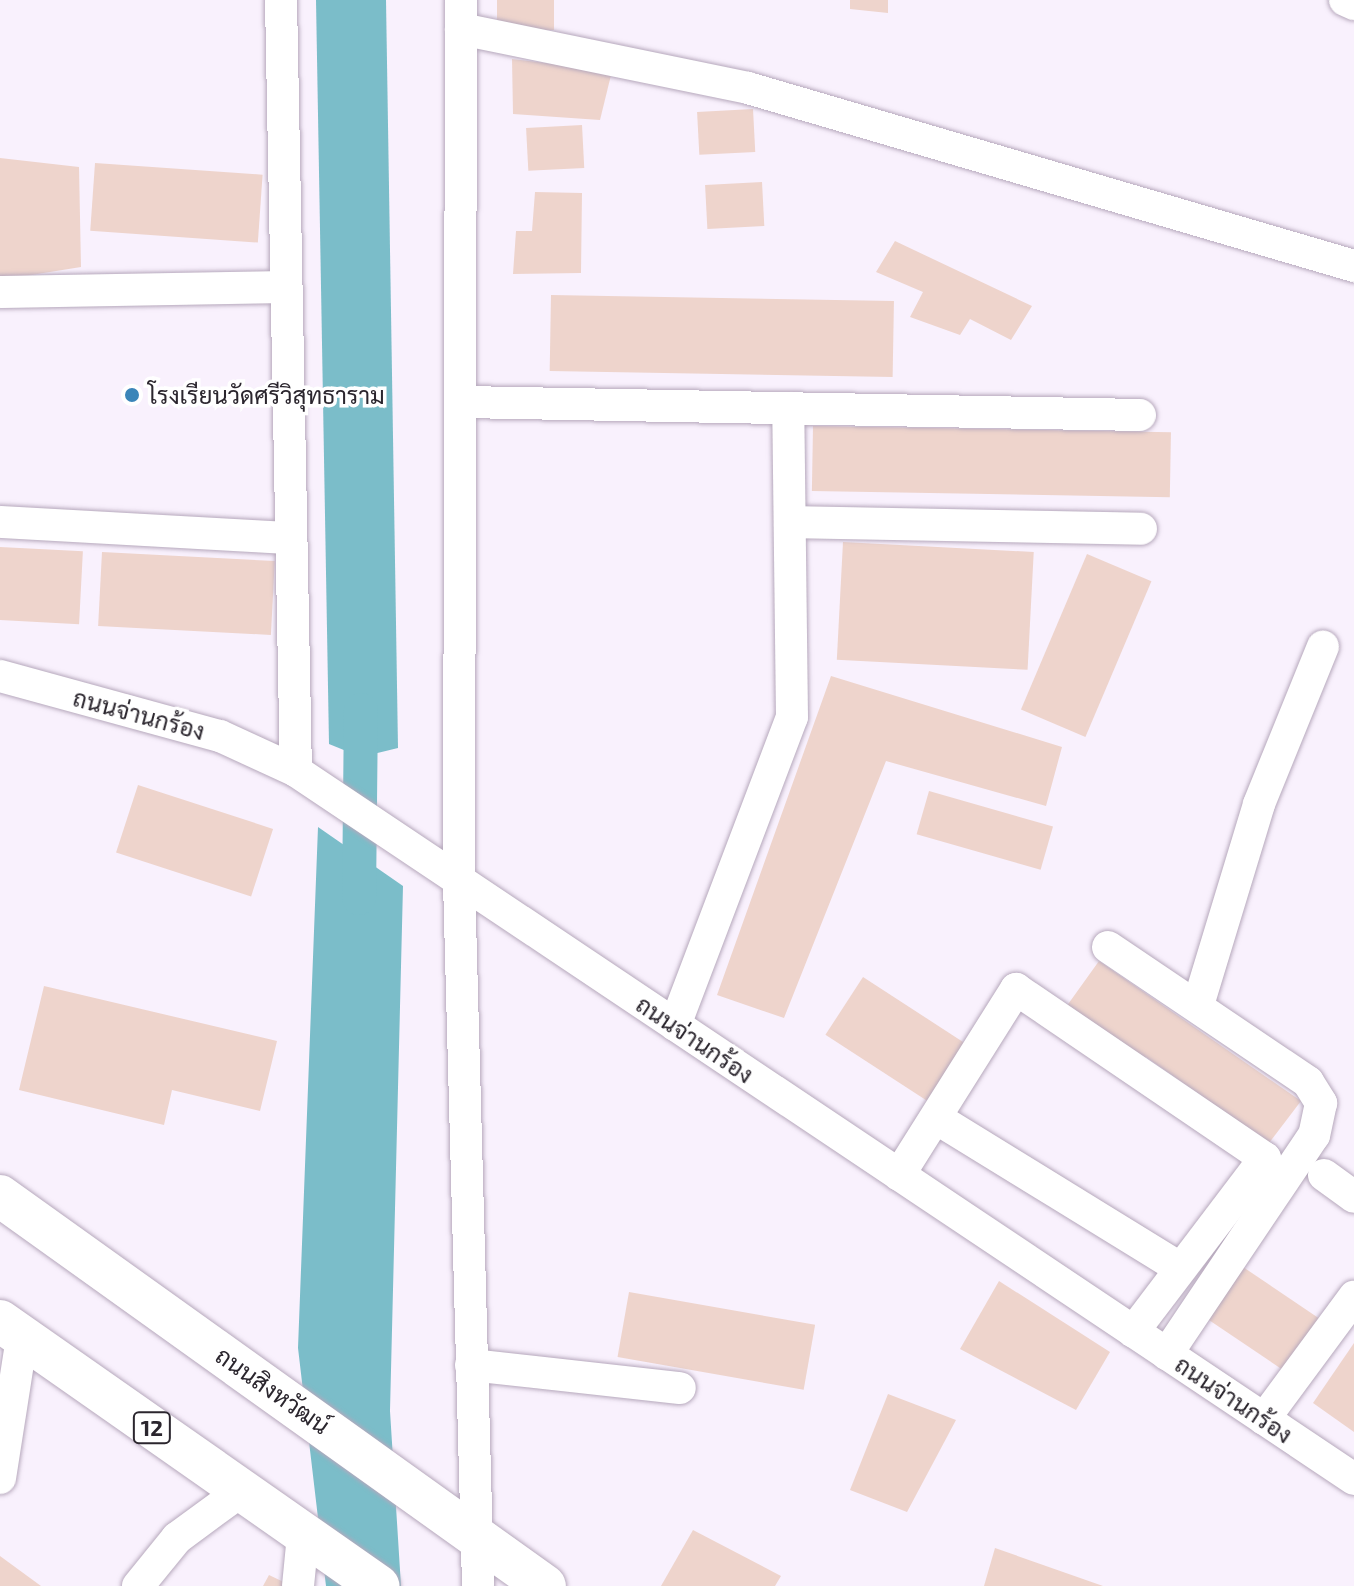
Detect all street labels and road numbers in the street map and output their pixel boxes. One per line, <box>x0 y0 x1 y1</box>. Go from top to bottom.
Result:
street label: ถนนจ่านกร้อง <box>70 683 208 745</box>
street label: ถนนจ่านกร้อง <box>631 989 759 1089</box>
street label: ถนนสิงหวัฒน์ <box>211 1340 335 1440</box>
street label: ถนนจ่านกร้อง <box>1170 1349 1298 1449</box>
road number: 12 <box>132 1410 172 1446</box>

